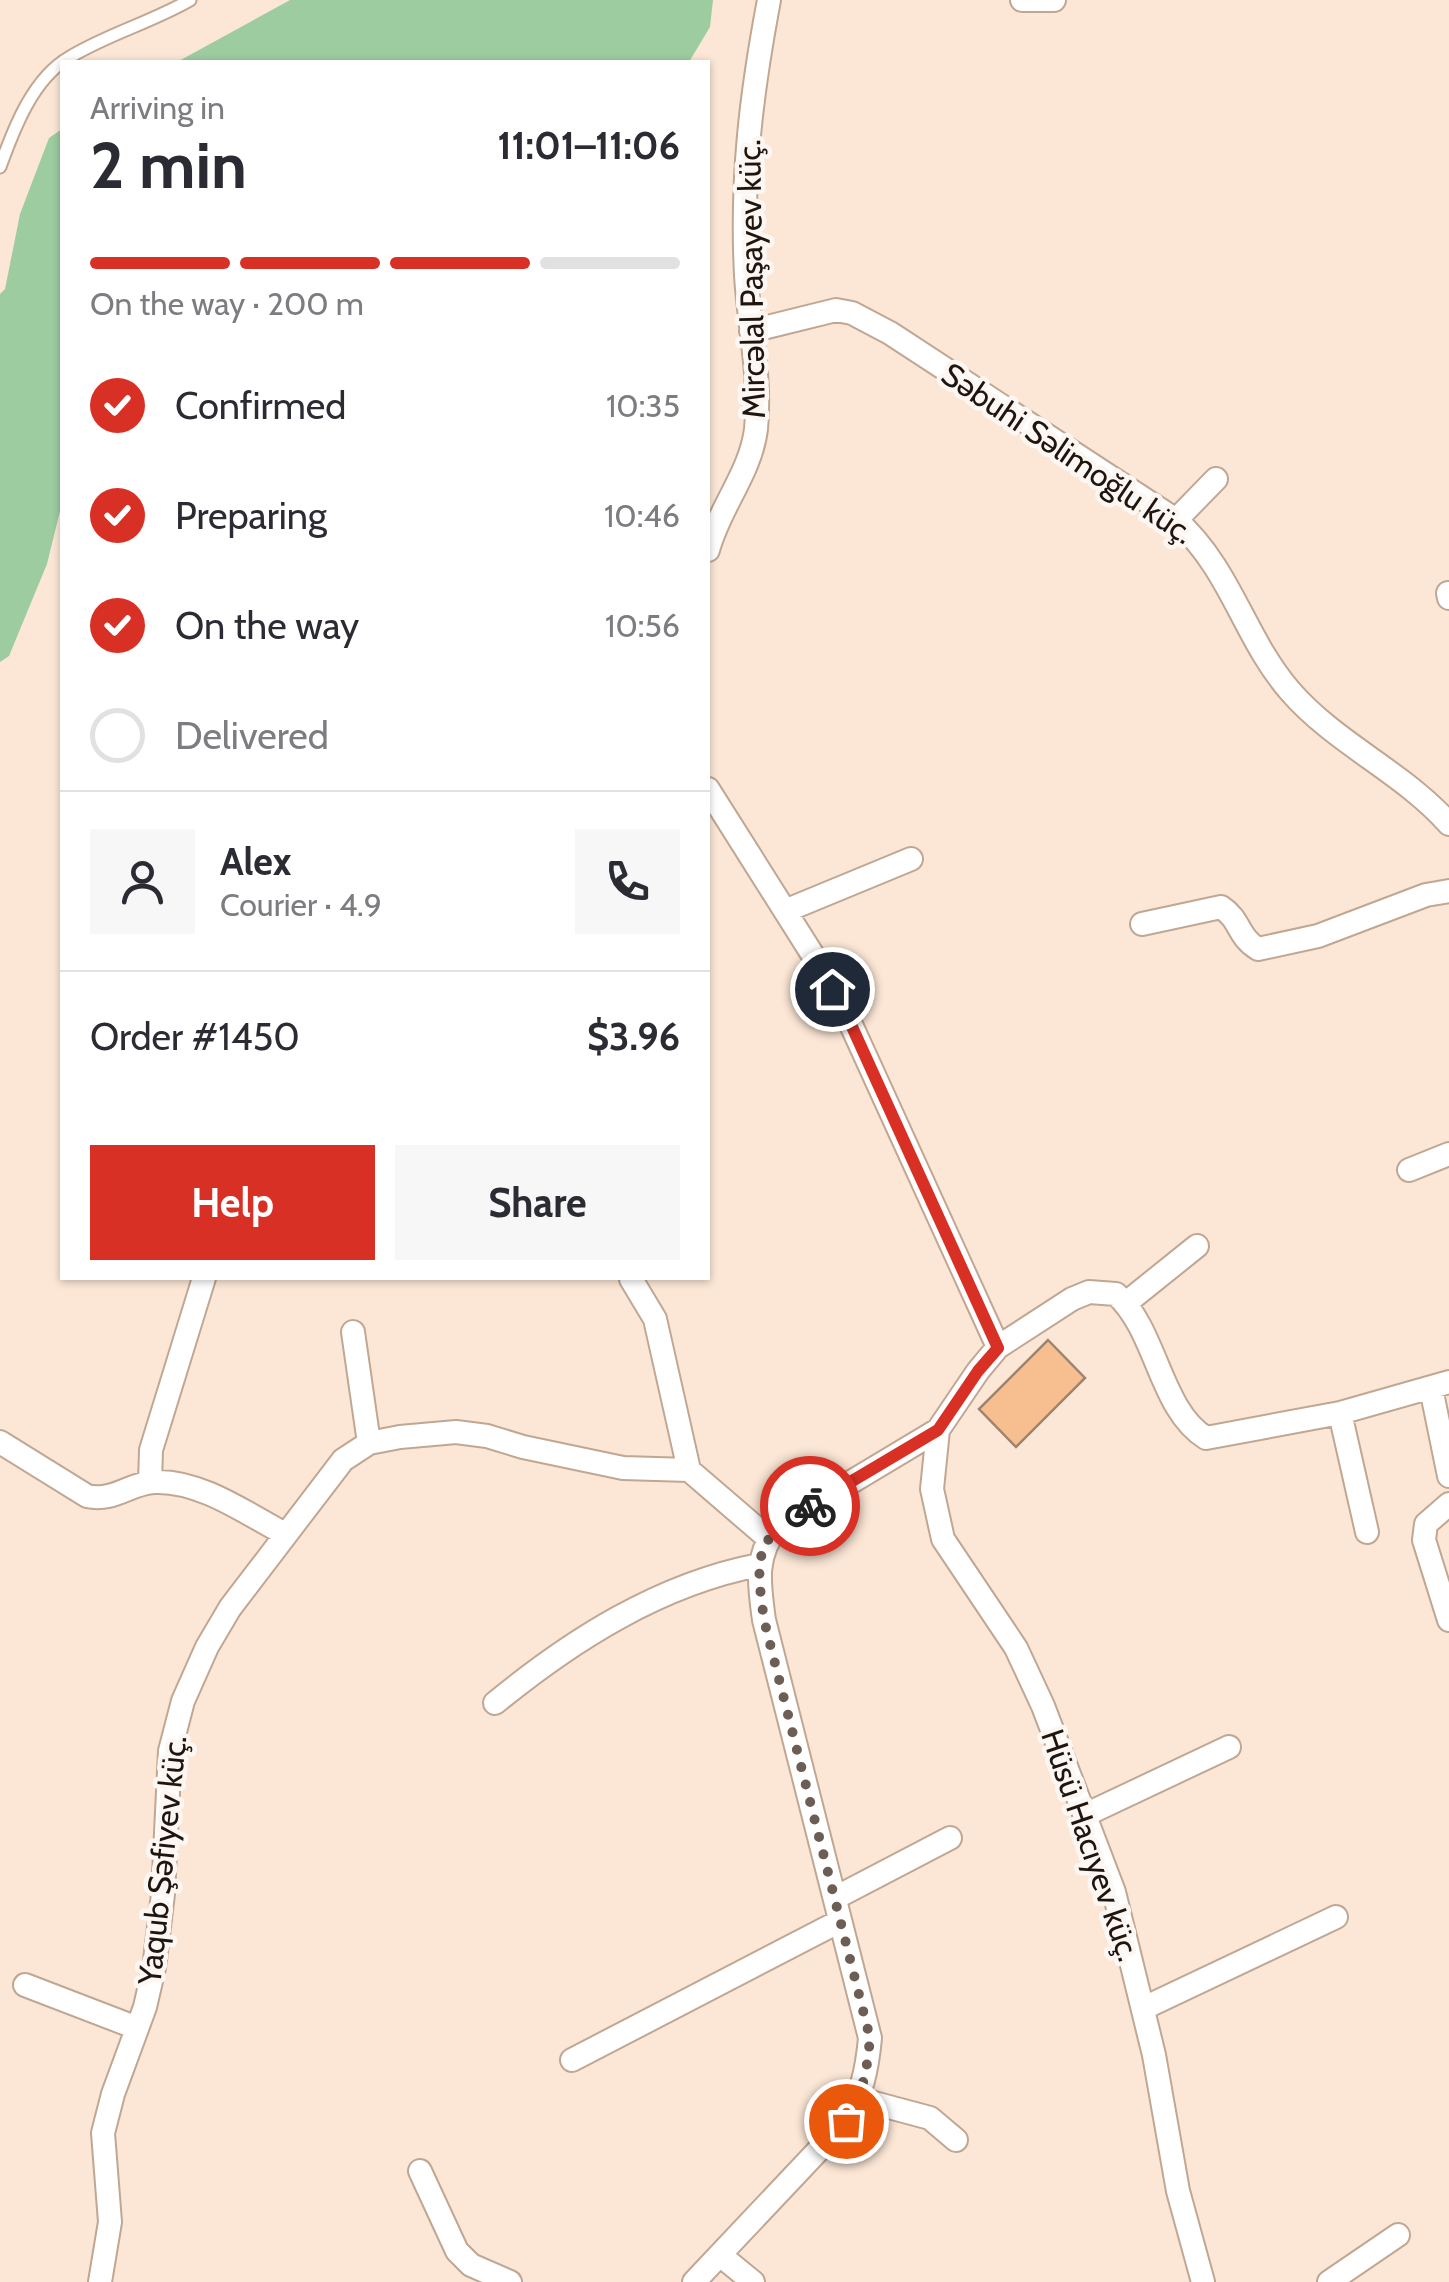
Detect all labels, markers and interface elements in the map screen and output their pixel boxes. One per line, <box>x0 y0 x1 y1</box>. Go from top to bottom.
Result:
text: Arriving in <box>90 88 225 127</box>
text: 11:01–11:06 <box>497 122 680 169</box>
text: 2 min <box>90 125 247 204</box>
street label: Mircəlal Paşayev küç. <box>729 139 773 419</box>
text: On the way · 200 m <box>90 284 364 323</box>
street label: Səbuhi Səlimoğlu küç. <box>935 354 1201 552</box>
icon: check <box>90 378 145 433</box>
text: Confirmed <box>175 382 346 429</box>
text: 10:35 <box>606 386 680 425</box>
icon: check <box>90 488 145 543</box>
text: Preparing <box>175 492 327 539</box>
text: 10:46 <box>604 496 680 535</box>
icon: check <box>90 598 145 653</box>
text: On the way <box>175 602 359 649</box>
text: 10:56 <box>605 606 680 645</box>
text: Delivered <box>175 712 329 759</box>
button: person <box>90 829 195 934</box>
button: phone <box>575 829 680 934</box>
text: Alex <box>220 838 291 885</box>
text: Courier · 4.9 <box>220 885 382 924</box>
pin <box>790 947 875 1032</box>
icon: home <box>805 962 860 1017</box>
text: Order #1450 <box>90 1013 300 1060</box>
text: $3.96 <box>587 1013 680 1060</box>
button: Help <box>90 1145 375 1260</box>
button: Share <box>395 1145 680 1260</box>
courier <box>760 1456 860 1556</box>
icon: bike <box>783 1479 838 1534</box>
street label: Hüsü Hacıyev küç. <box>1033 1724 1149 1966</box>
street label: Yaqub Şəfiyev küç. <box>129 1733 194 1988</box>
pin <box>804 2079 889 2164</box>
icon: bag <box>819 2094 874 2149</box>

